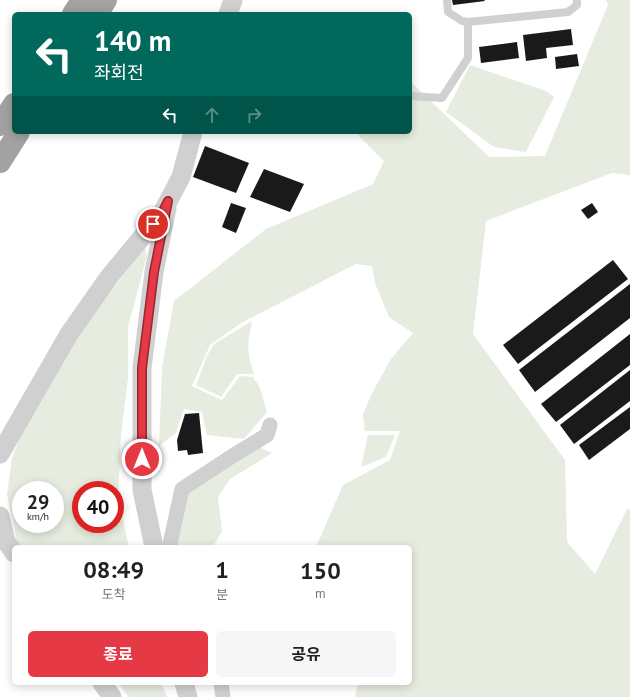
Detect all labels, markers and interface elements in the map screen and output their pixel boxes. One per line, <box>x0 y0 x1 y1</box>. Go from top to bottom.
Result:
text: 140 m <box>94 22 171 59</box>
icon: left <box>28 28 80 80</box>
text: 좌회전 <box>94 61 144 84</box>
icon: left <box>159 104 181 126</box>
icon: ahead <box>201 104 223 126</box>
icon: right <box>243 104 265 126</box>
pin <box>136 207 170 241</box>
icon: arrive <box>142 213 164 235</box>
position arrow <box>121 438 163 480</box>
speed limit sign: 40 <box>72 481 124 533</box>
text: 29 <box>27 489 49 515</box>
text: km/h <box>27 510 49 523</box>
text: 08:49 <box>83 554 144 585</box>
text: 1 <box>215 554 229 585</box>
text: 150 <box>300 555 341 586</box>
text: m <box>315 585 326 602</box>
text: 도착 <box>102 586 126 603</box>
text: 분 <box>216 586 228 603</box>
button: 종료 <box>28 631 208 677</box>
button: 공유 <box>216 631 396 677</box>

